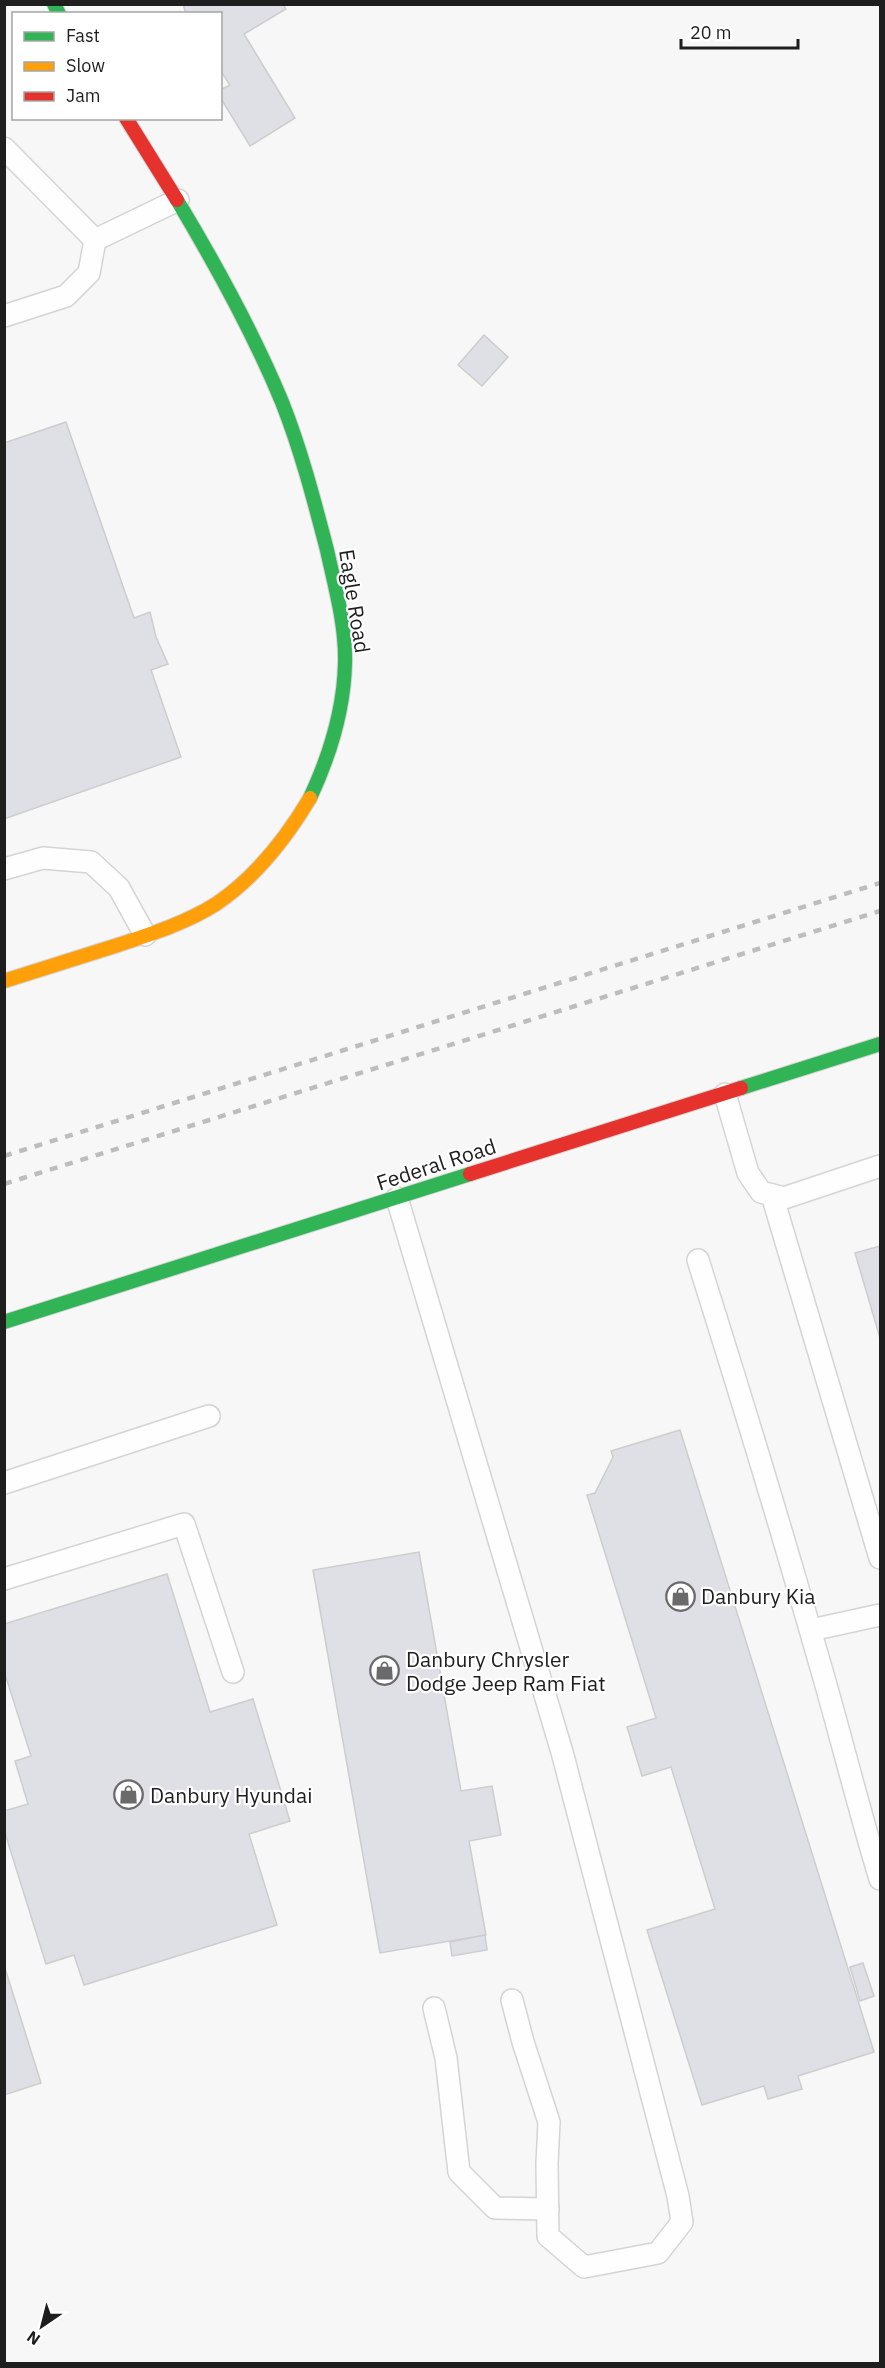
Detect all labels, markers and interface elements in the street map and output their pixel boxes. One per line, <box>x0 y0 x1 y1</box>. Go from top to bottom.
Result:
legend <box>12 12 222 120</box>
scale bar <box>681 12 798 50</box>
text: 20 m <box>690 21 732 44</box>
text: Fast <box>66 24 100 47</box>
text: Slow <box>66 54 105 77</box>
text: Jam <box>66 84 101 107</box>
street label: Eagle Road <box>333 547 377 655</box>
street label: Federal Road <box>373 1131 499 1197</box>
shop icon: Danbury Kia <box>664 1580 696 1612</box>
place label: Danbury Kia <box>701 1582 815 1610</box>
place label: Danbury Chrysler Dodge Jeep Ram Fiat <box>406 1645 606 1697</box>
shop icon: Danbury Chrysler Dodge Jeep Ram Fiat <box>369 1655 401 1687</box>
shop icon: Danbury Hyundai <box>113 1779 145 1811</box>
place label: Danbury Hyundai <box>150 1781 313 1809</box>
north arrow <box>12 2296 72 2356</box>
text: N <box>23 2327 44 2350</box>

